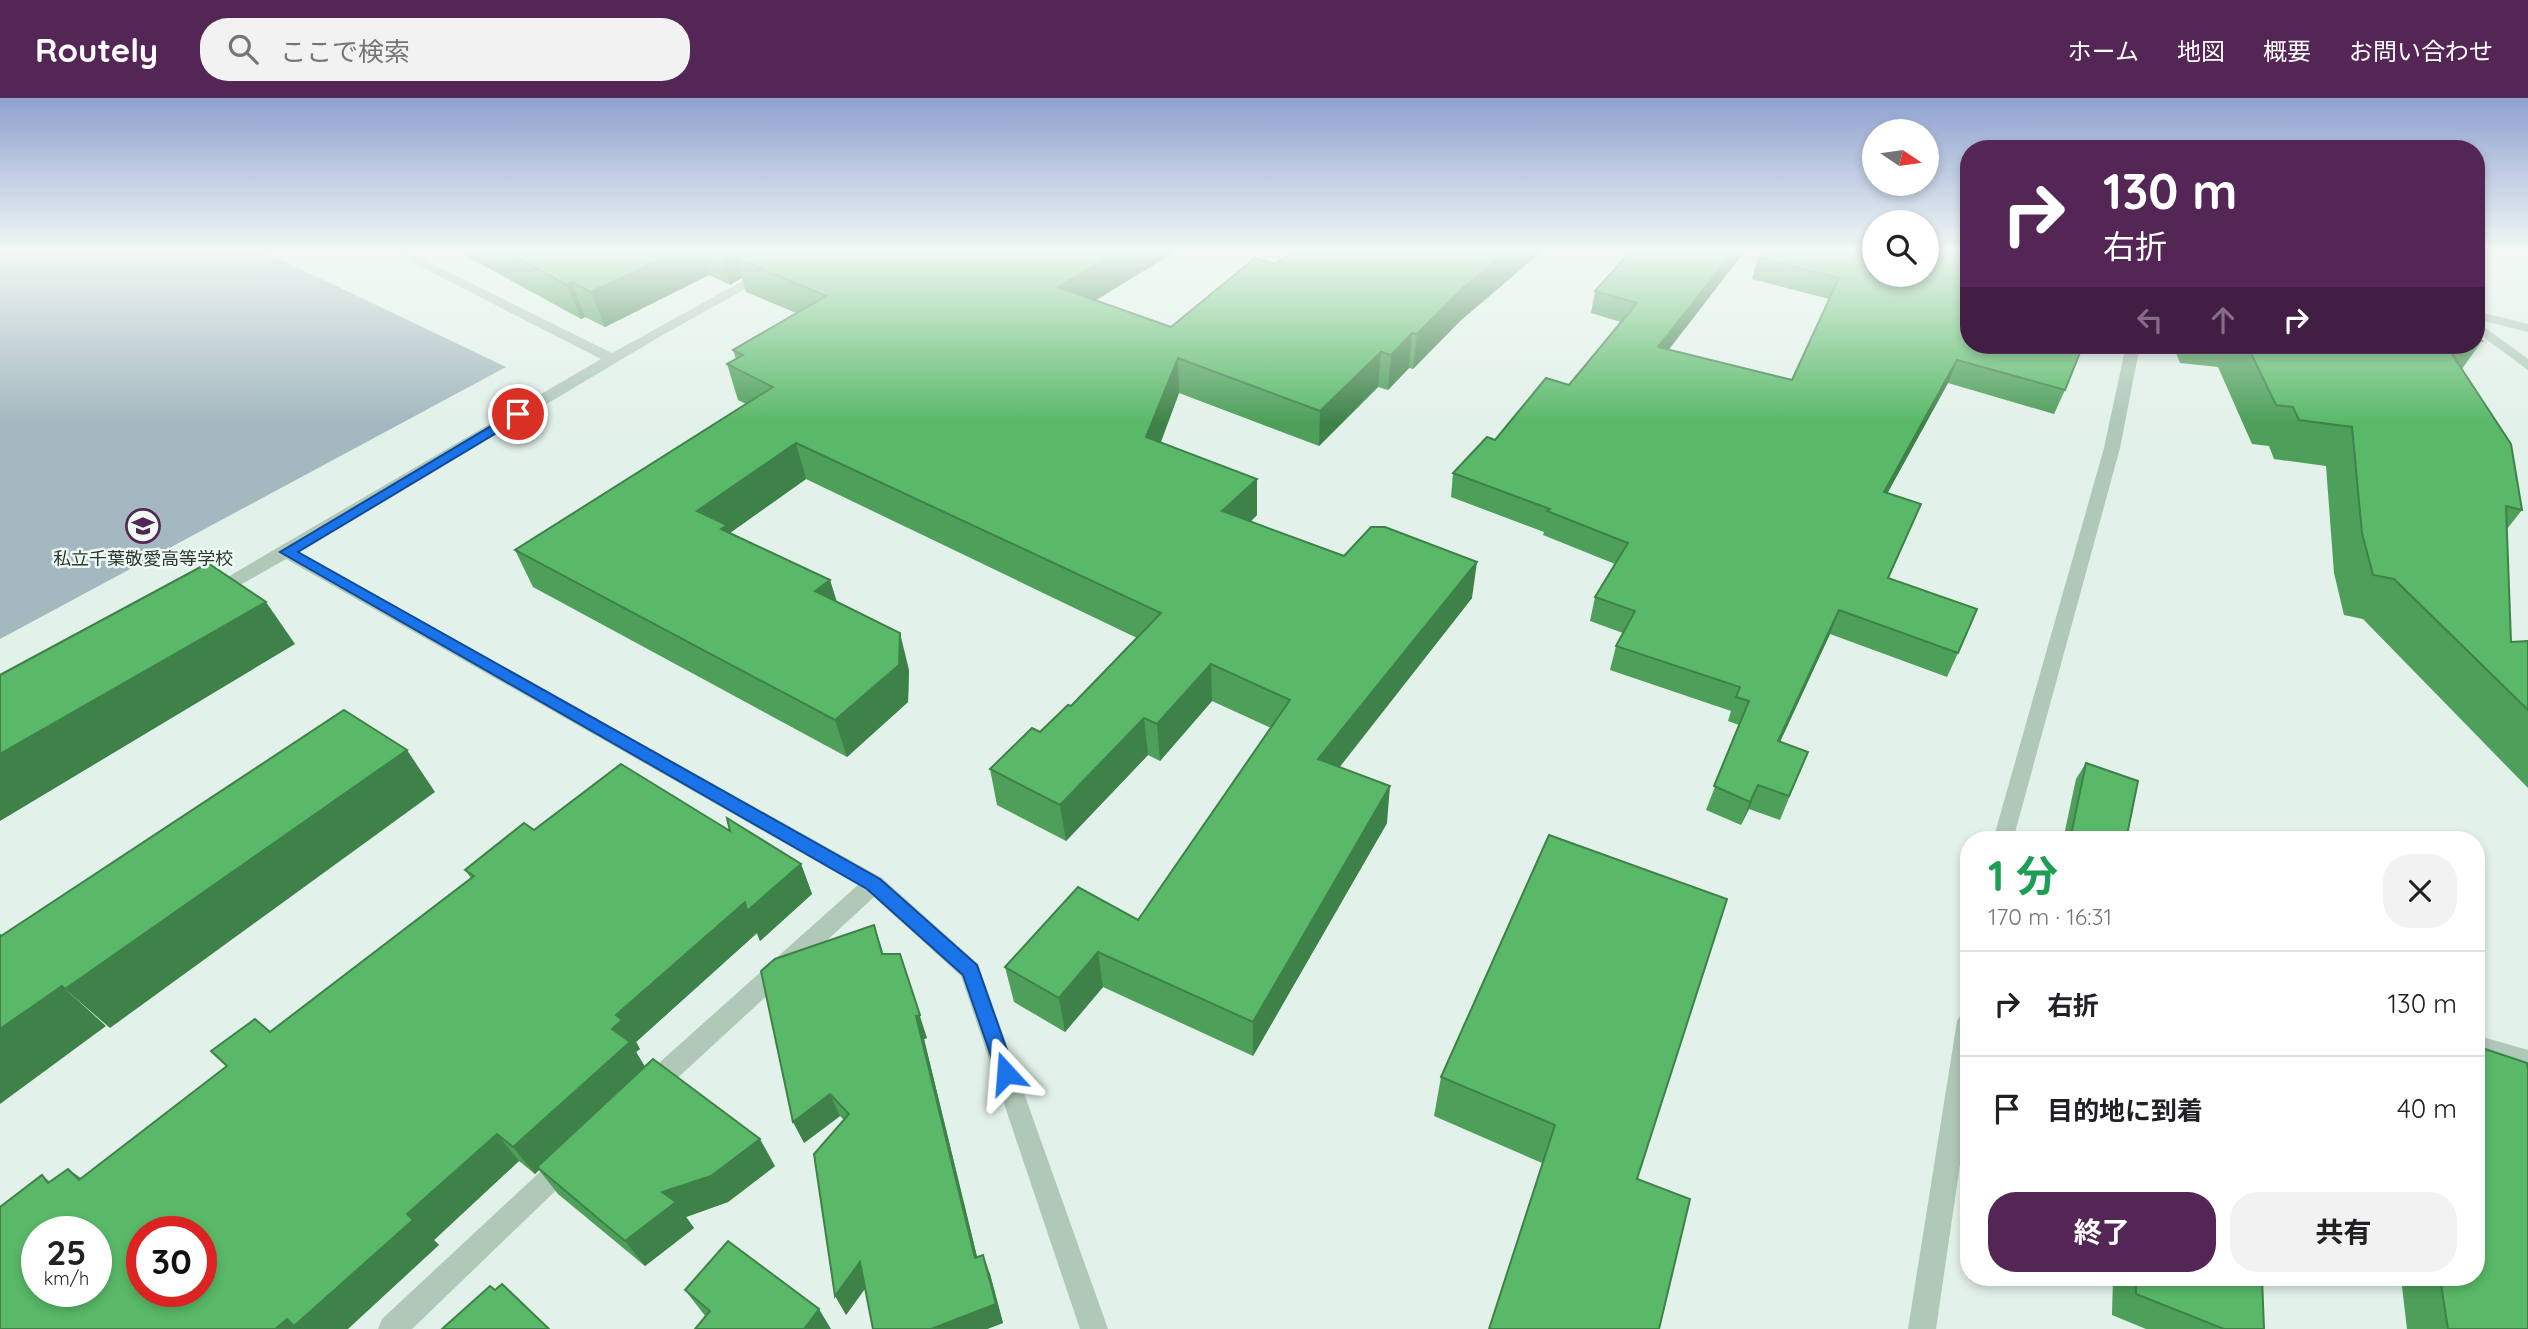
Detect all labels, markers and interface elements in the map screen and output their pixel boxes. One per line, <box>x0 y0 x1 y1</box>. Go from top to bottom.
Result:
search box <box>200 18 690 81</box>
text: Routely <box>35 29 158 70</box>
icon: search <box>224 30 262 68</box>
text: ここで検索 <box>280 35 410 68</box>
text: ホーム <box>2068 36 2139 66</box>
text: 地図 <box>2177 36 2225 66</box>
text: 概要 <box>2263 36 2311 66</box>
text: お問い合わせ <box>2349 36 2493 66</box>
north arrow <box>1862 119 1939 196</box>
map controls <box>1862 119 1939 287</box>
text: 130 m <box>2103 160 2237 221</box>
icon: right <box>1988 168 2079 259</box>
button: search <box>1862 210 1939 287</box>
text: 右折 <box>2103 226 2167 266</box>
icon: left <box>2131 301 2169 339</box>
icon: ahead <box>2204 301 2242 339</box>
icon: right <box>2277 301 2315 339</box>
pin <box>488 384 548 444</box>
icon: arrive <box>499 395 537 433</box>
school or university icon: 私立千葉敬愛高等学校 <box>124 507 162 545</box>
place label: 私立千葉敬愛高等学校 <box>53 547 233 570</box>
text: 1 分 <box>1988 849 2058 902</box>
button: close <box>2383 854 2457 928</box>
text: 170 m · 16:31 <box>1988 902 2112 931</box>
icon: right <box>1988 985 2026 1023</box>
text: 130 m <box>2387 987 2457 1020</box>
text: 右折 <box>2047 989 2099 1022</box>
position arrow <box>969 1036 1043 1110</box>
icon: arrive <box>1988 1090 2026 1128</box>
text: 40 m <box>2397 1092 2457 1125</box>
text: 目的地に到着 <box>2047 1094 2203 1127</box>
button: 終了 <box>1988 1192 2216 1272</box>
button: 共有 <box>2230 1192 2457 1272</box>
speed limit sign: 30 <box>126 1216 217 1307</box>
text: 25 <box>46 1230 87 1274</box>
text: km/h <box>44 1267 89 1290</box>

